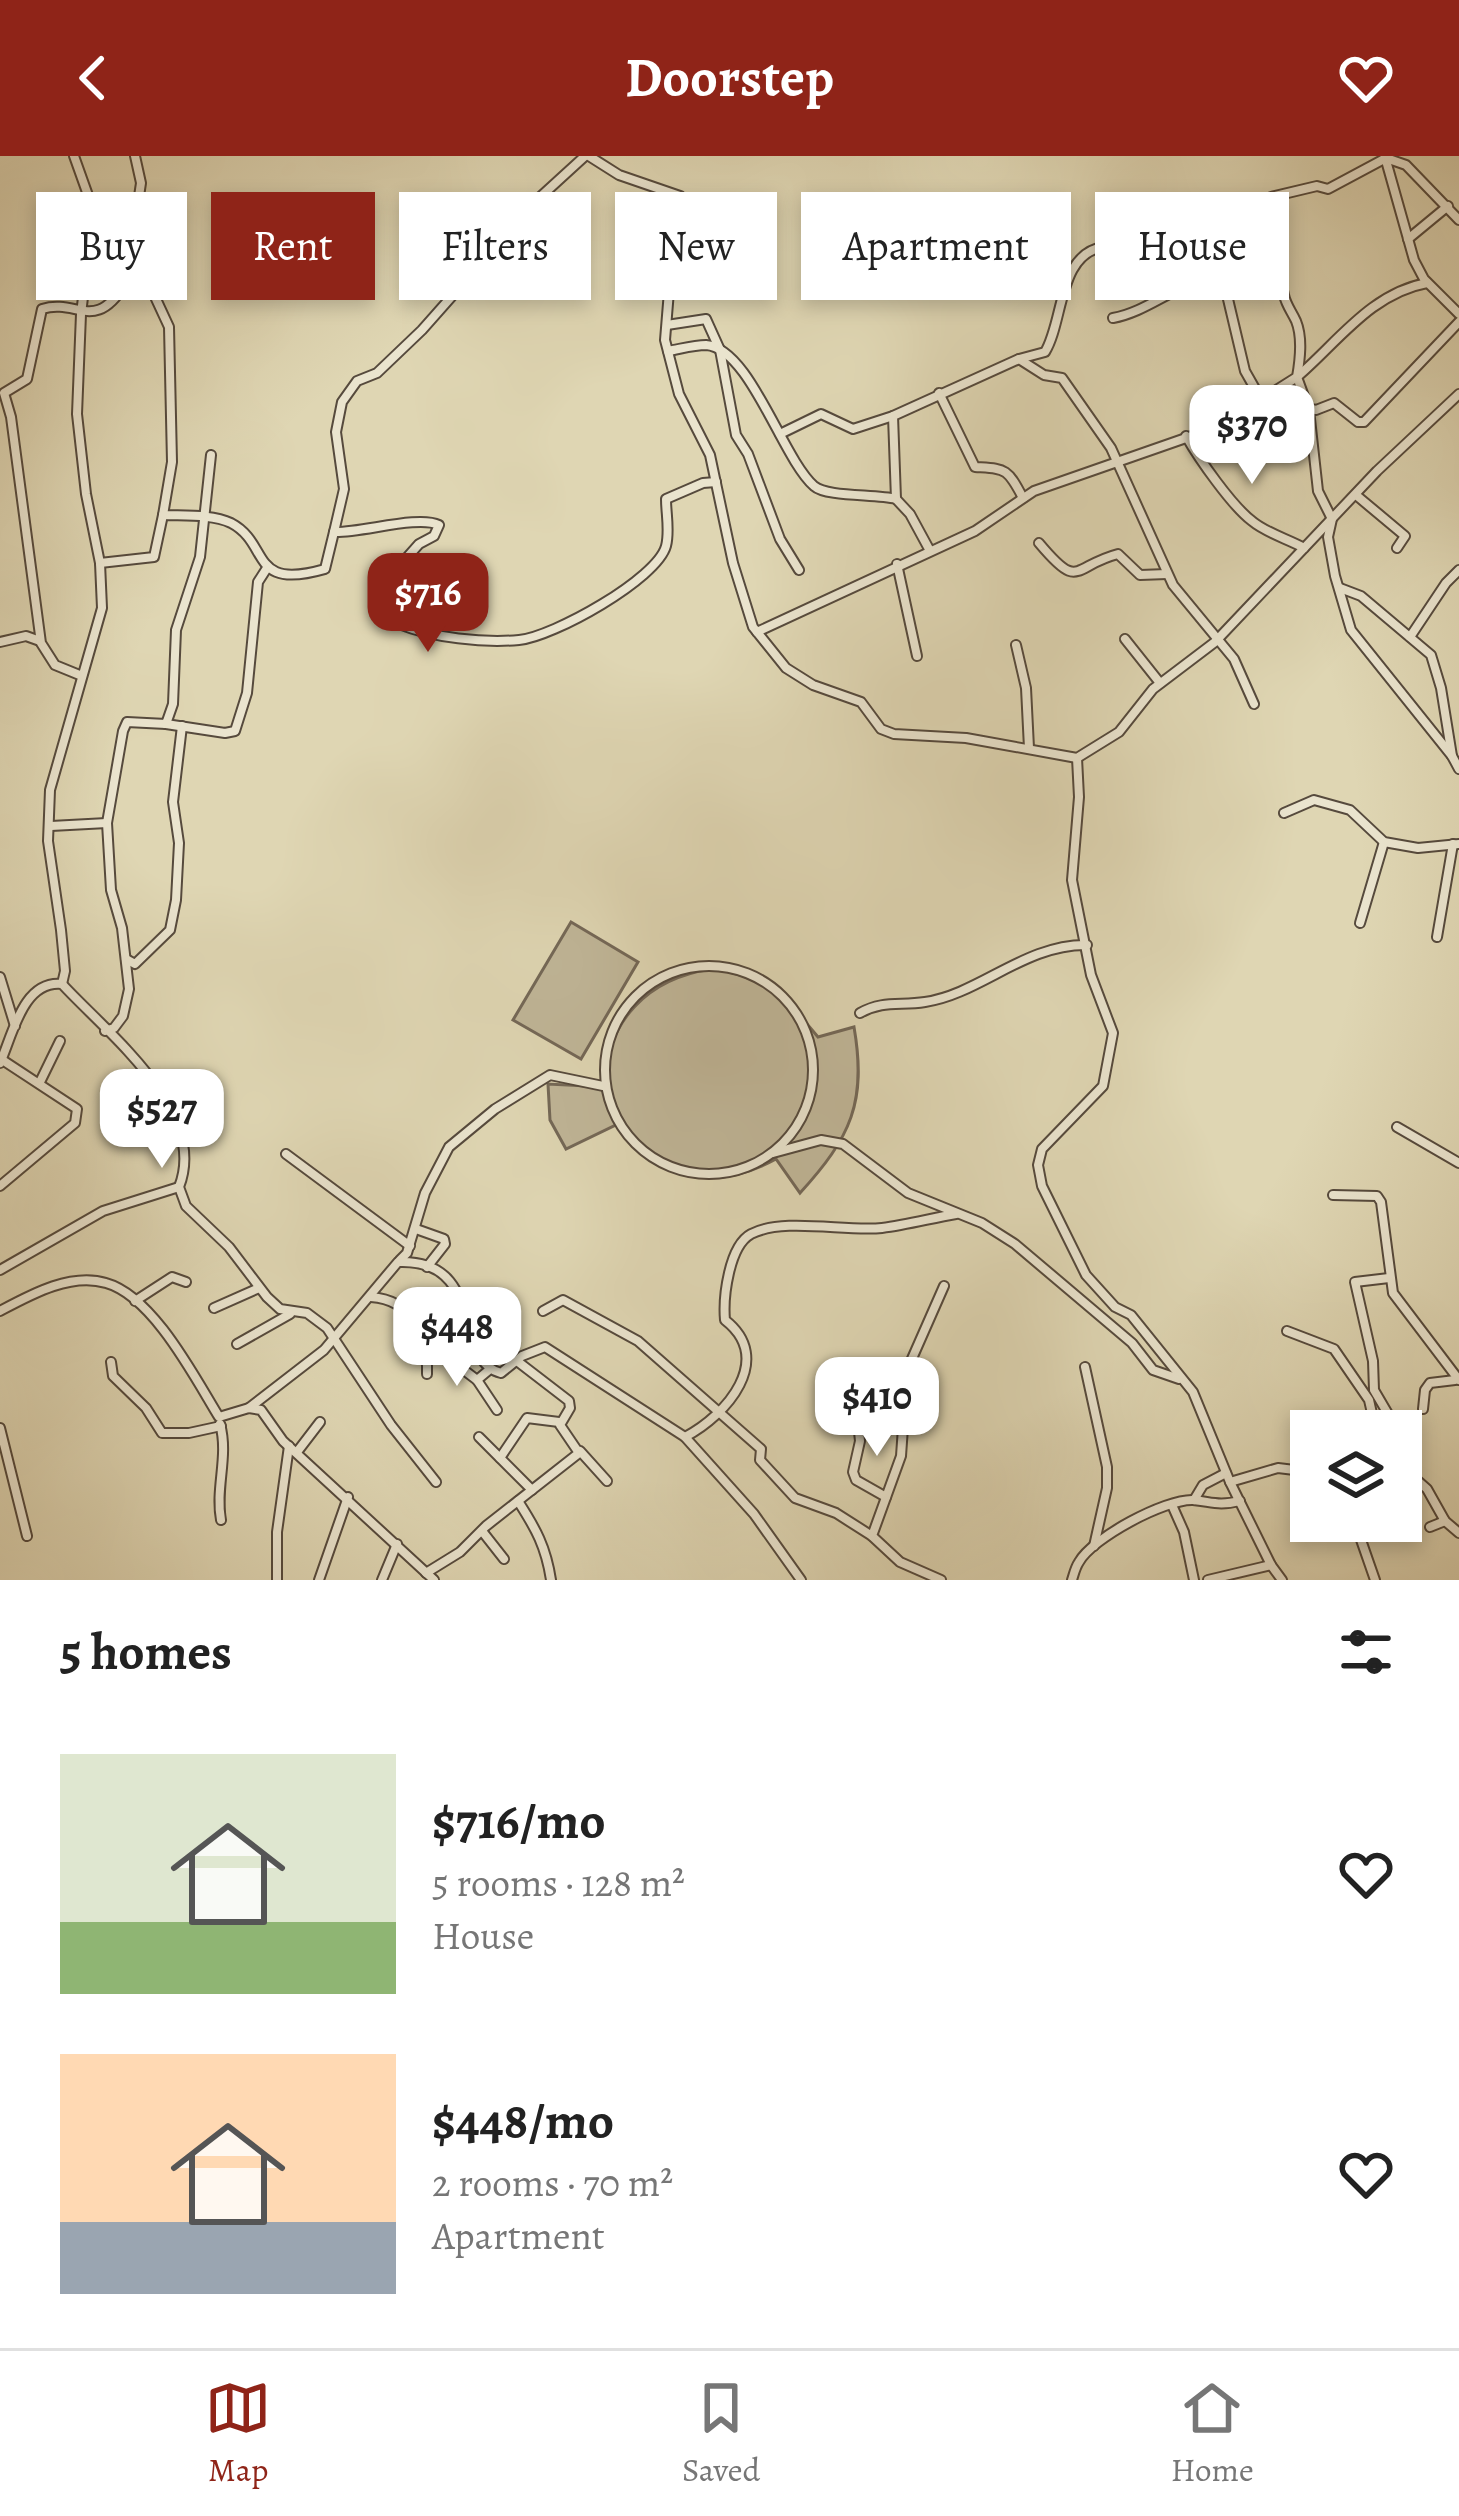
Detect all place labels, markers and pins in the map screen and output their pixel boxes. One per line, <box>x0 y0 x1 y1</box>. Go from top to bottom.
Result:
pin: $370 <box>1181 385 1323 487</box>
pin: $716 <box>357 553 499 655</box>
pin: $527 <box>91 1069 233 1171</box>
pin: $448 <box>386 1287 528 1389</box>
pin: $410 <box>806 1357 948 1459</box>

